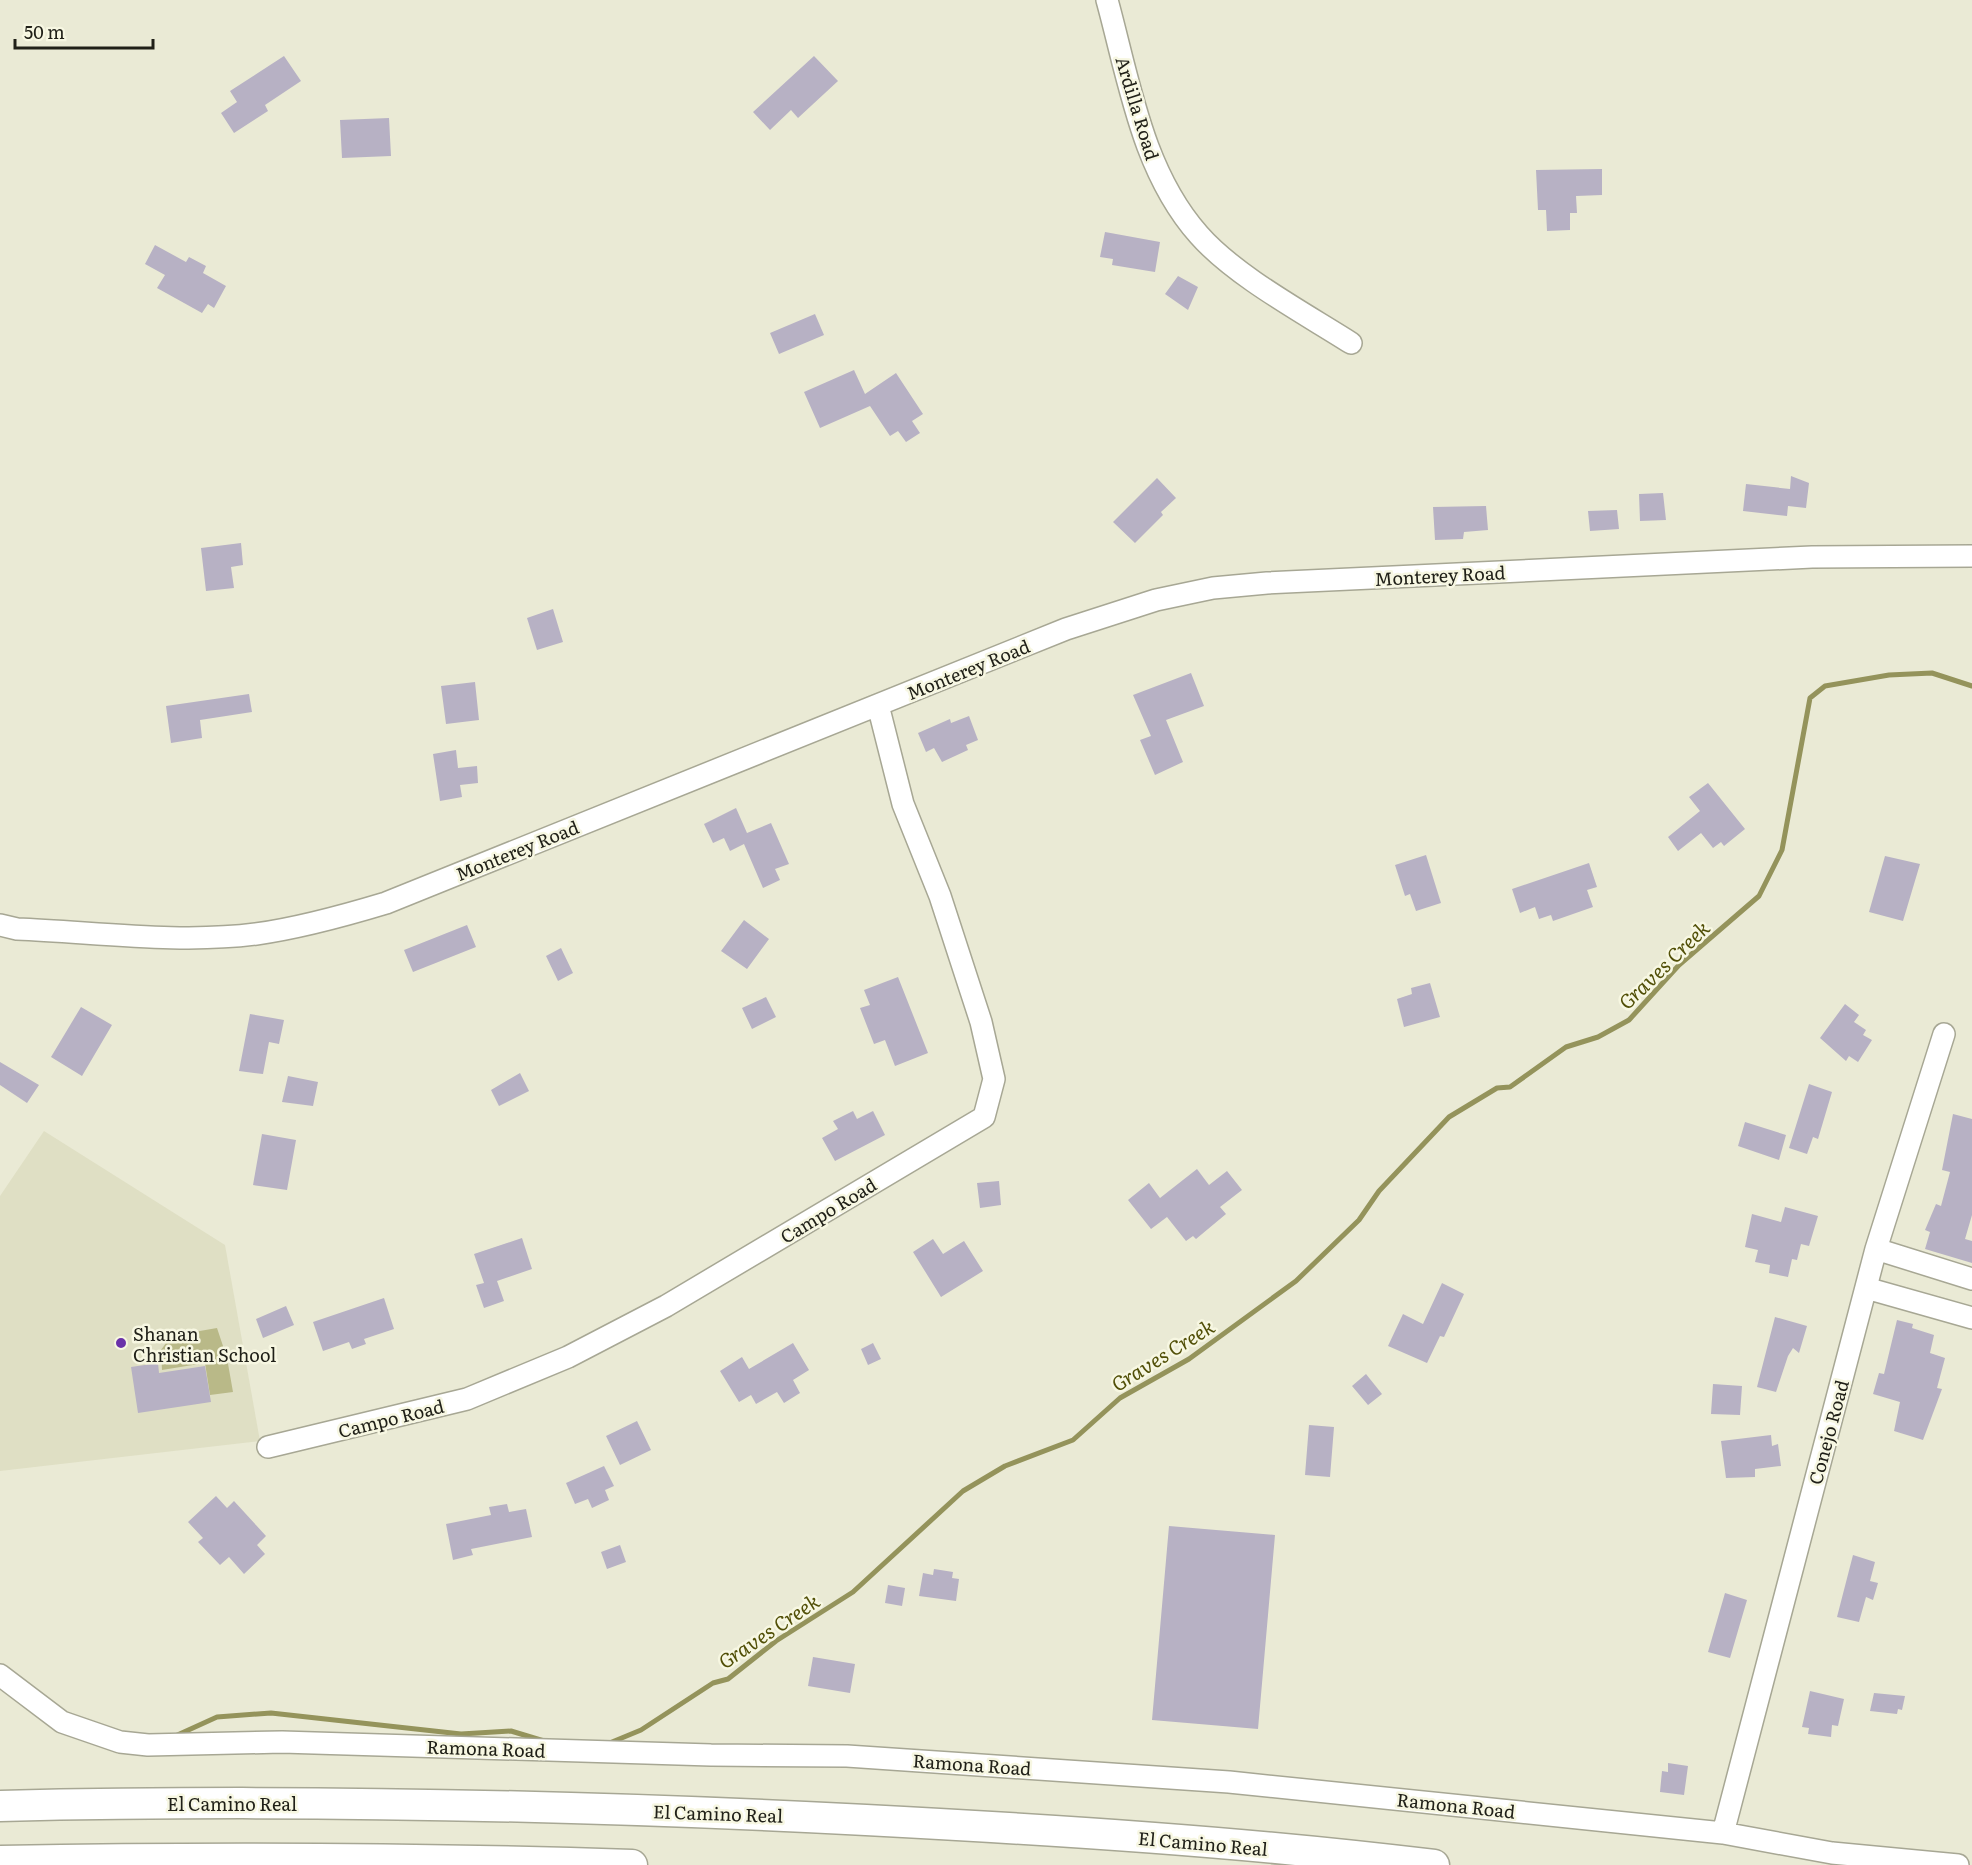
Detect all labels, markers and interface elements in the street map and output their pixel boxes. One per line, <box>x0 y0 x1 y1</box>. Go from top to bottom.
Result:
scale bar <box>15 12 153 50</box>
text: 50 m <box>24 18 65 45</box>
street label: Ardilla Road <box>1109 53 1167 163</box>
street label: Monterey Road <box>1374 558 1506 592</box>
street label: Monterey Road <box>902 632 1034 706</box>
street label: Monterey Road <box>451 813 583 887</box>
water label: Graves Creek <box>1611 913 1715 1015</box>
street label: Campo Road <box>775 1171 881 1249</box>
water label: Graves Creek <box>1105 1310 1219 1398</box>
place label: Shanan Christian School <box>133 1320 276 1368</box>
marker: Shanan Christian School <box>114 1336 128 1350</box>
street label: Conejo Road <box>1801 1377 1855 1487</box>
street label: Campo Road <box>335 1392 447 1444</box>
water label: Graves Creek <box>711 1585 825 1675</box>
street label: Ramona Road <box>426 1732 546 1764</box>
street label: Ramona Road <box>912 1746 1032 1782</box>
street label: Ramona Road <box>1395 1785 1517 1825</box>
street label: El Camino Real <box>167 1790 297 1817</box>
street label: El Camino Real <box>653 1797 783 1829</box>
street label: El Camino Real <box>1137 1824 1269 1862</box>

